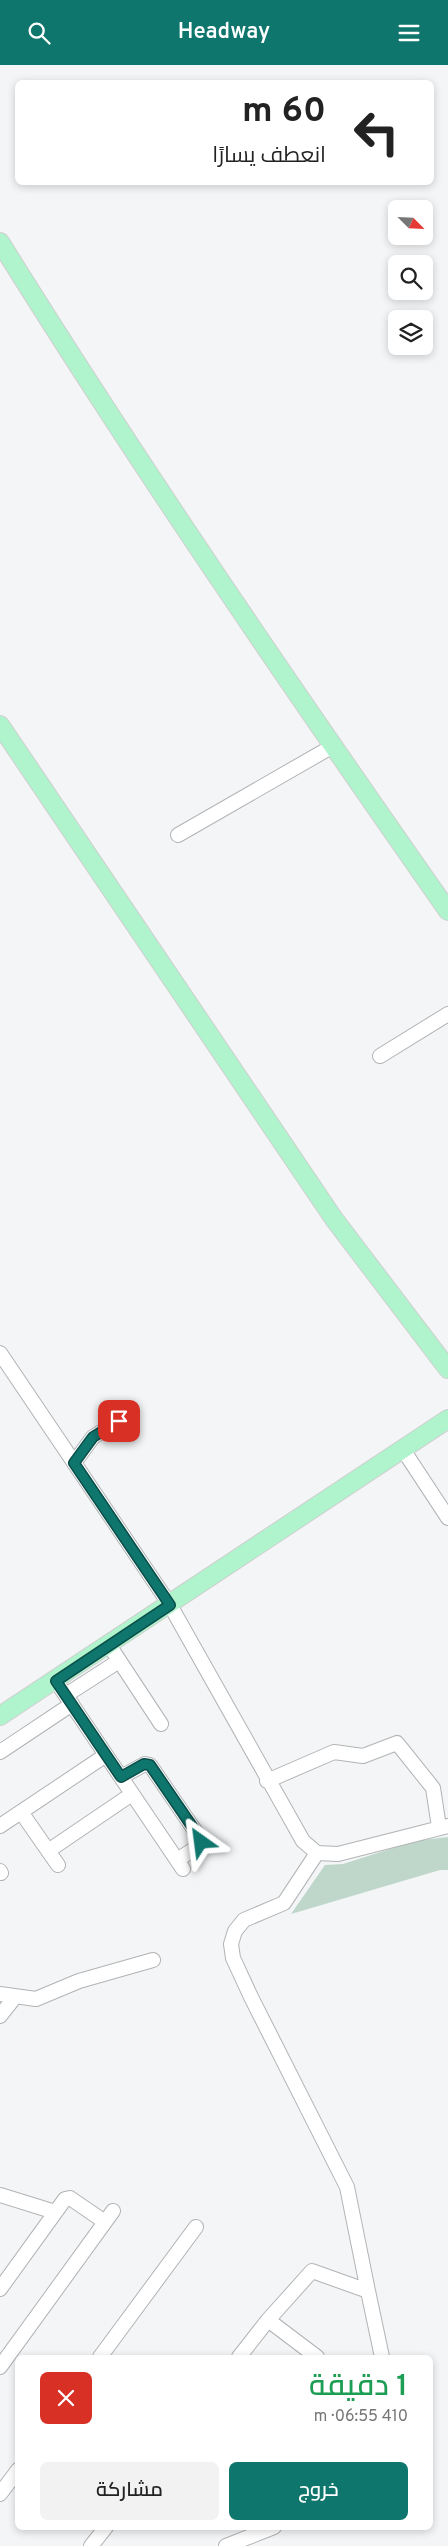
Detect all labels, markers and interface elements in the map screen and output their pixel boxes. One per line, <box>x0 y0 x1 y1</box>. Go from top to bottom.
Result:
icon: search <box>25 19 53 47</box>
text: Headway <box>178 19 270 46</box>
icon: menu <box>395 19 423 47</box>
text: 60 m <box>242 90 326 134</box>
icon: left <box>344 100 409 165</box>
text: انعطف يسارًا <box>212 143 326 170</box>
north arrow <box>388 200 432 245</box>
map controls <box>388 200 433 355</box>
button: search <box>388 255 433 300</box>
button: layers <box>388 310 433 355</box>
pin <box>98 1400 140 1442</box>
icon: arrive <box>105 1407 133 1435</box>
position arrow <box>174 1815 226 1867</box>
text: 1 دقيقة <box>309 2369 408 2406</box>
button: close <box>40 2372 92 2424</box>
text: 410 m · 06:55 <box>314 2407 408 2427</box>
button: مشاركة <box>40 2462 219 2520</box>
button: خروج <box>229 2462 408 2520</box>

